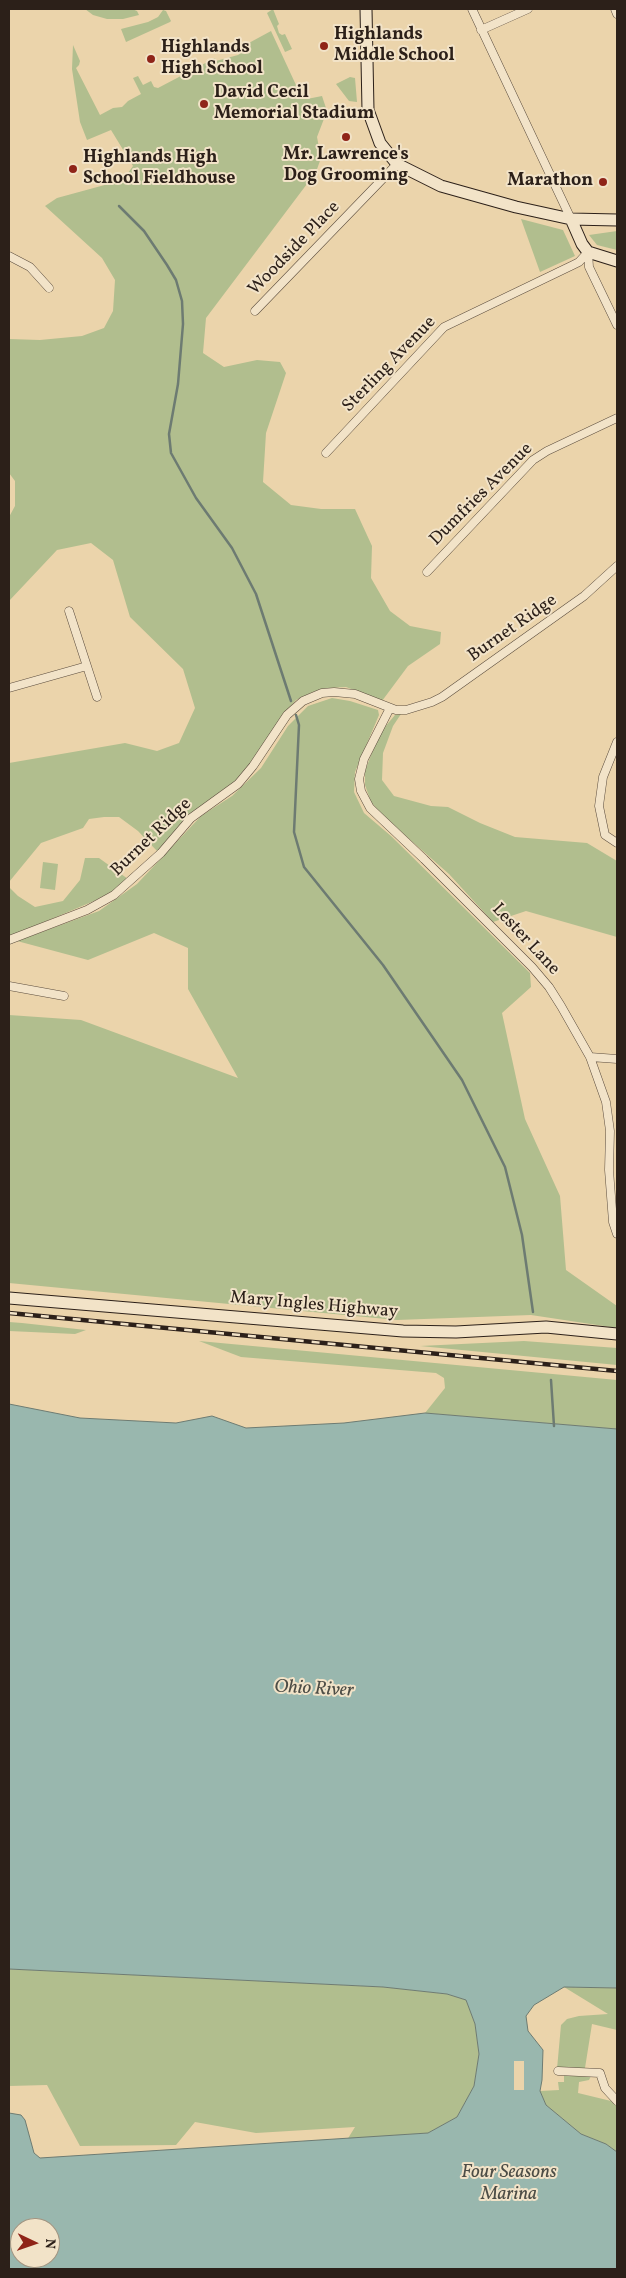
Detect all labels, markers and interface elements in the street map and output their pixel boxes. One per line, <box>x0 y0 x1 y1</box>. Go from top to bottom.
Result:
place label: Highlands Middle School <box>334 25 455 68</box>
place label: Highlands High School <box>161 38 263 80</box>
marker: Highlands Middle School <box>318 40 330 52</box>
marker: Highlands High School <box>145 53 157 65</box>
place label: David Cecil Memorial Stadium <box>214 83 374 126</box>
marker: David Cecil Memorial Stadium <box>198 98 210 110</box>
marker: Mr. Lawrence's Dog Grooming <box>340 131 352 143</box>
place label: Mr. Lawrence's Dog Grooming <box>283 145 409 188</box>
place label: Highlands High School Fieldhouse <box>83 148 235 190</box>
marker: Highlands High School Fieldhouse <box>67 163 79 175</box>
place label: Marathon <box>507 171 593 193</box>
marker: Marathon <box>597 176 609 188</box>
street label: Woodside Place <box>245 197 345 301</box>
street label: Sterling Avenue <box>339 312 441 418</box>
street label: Dumfries Avenue <box>426 439 538 551</box>
street label: Burnet Ridge <box>464 590 562 668</box>
street label: Burnet Ridge <box>107 794 197 882</box>
street label: Lester Lane <box>486 900 564 980</box>
street label: Mary Ingles Highway <box>229 1288 399 1324</box>
water label: Ohio River <box>274 1677 354 1703</box>
water label: Four Seasons Marina <box>461 2163 557 2207</box>
north arrow <box>10 2218 60 2268</box>
text: N <box>40 2238 59 2249</box>

